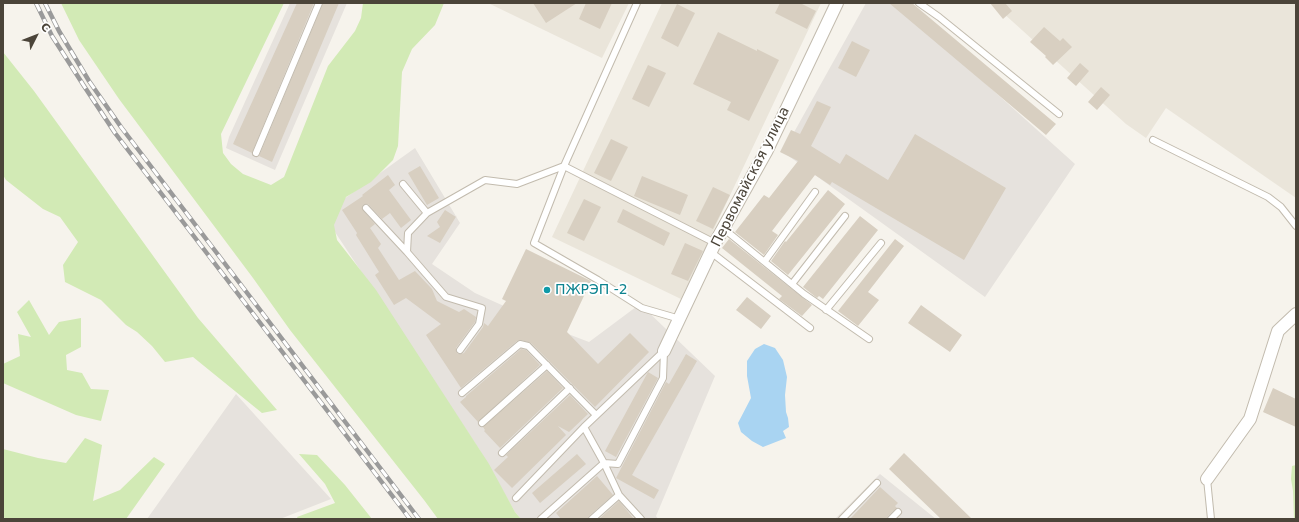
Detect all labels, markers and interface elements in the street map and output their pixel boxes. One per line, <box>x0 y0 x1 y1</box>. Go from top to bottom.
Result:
north arrow <box>16 16 56 56</box>
text: С <box>38 20 53 35</box>
street label: Первомайская улица <box>708 104 794 250</box>
place label: ПЖРЭП -2 <box>555 282 628 298</box>
marker: ПЖРЭП -2 <box>542 285 552 295</box>

